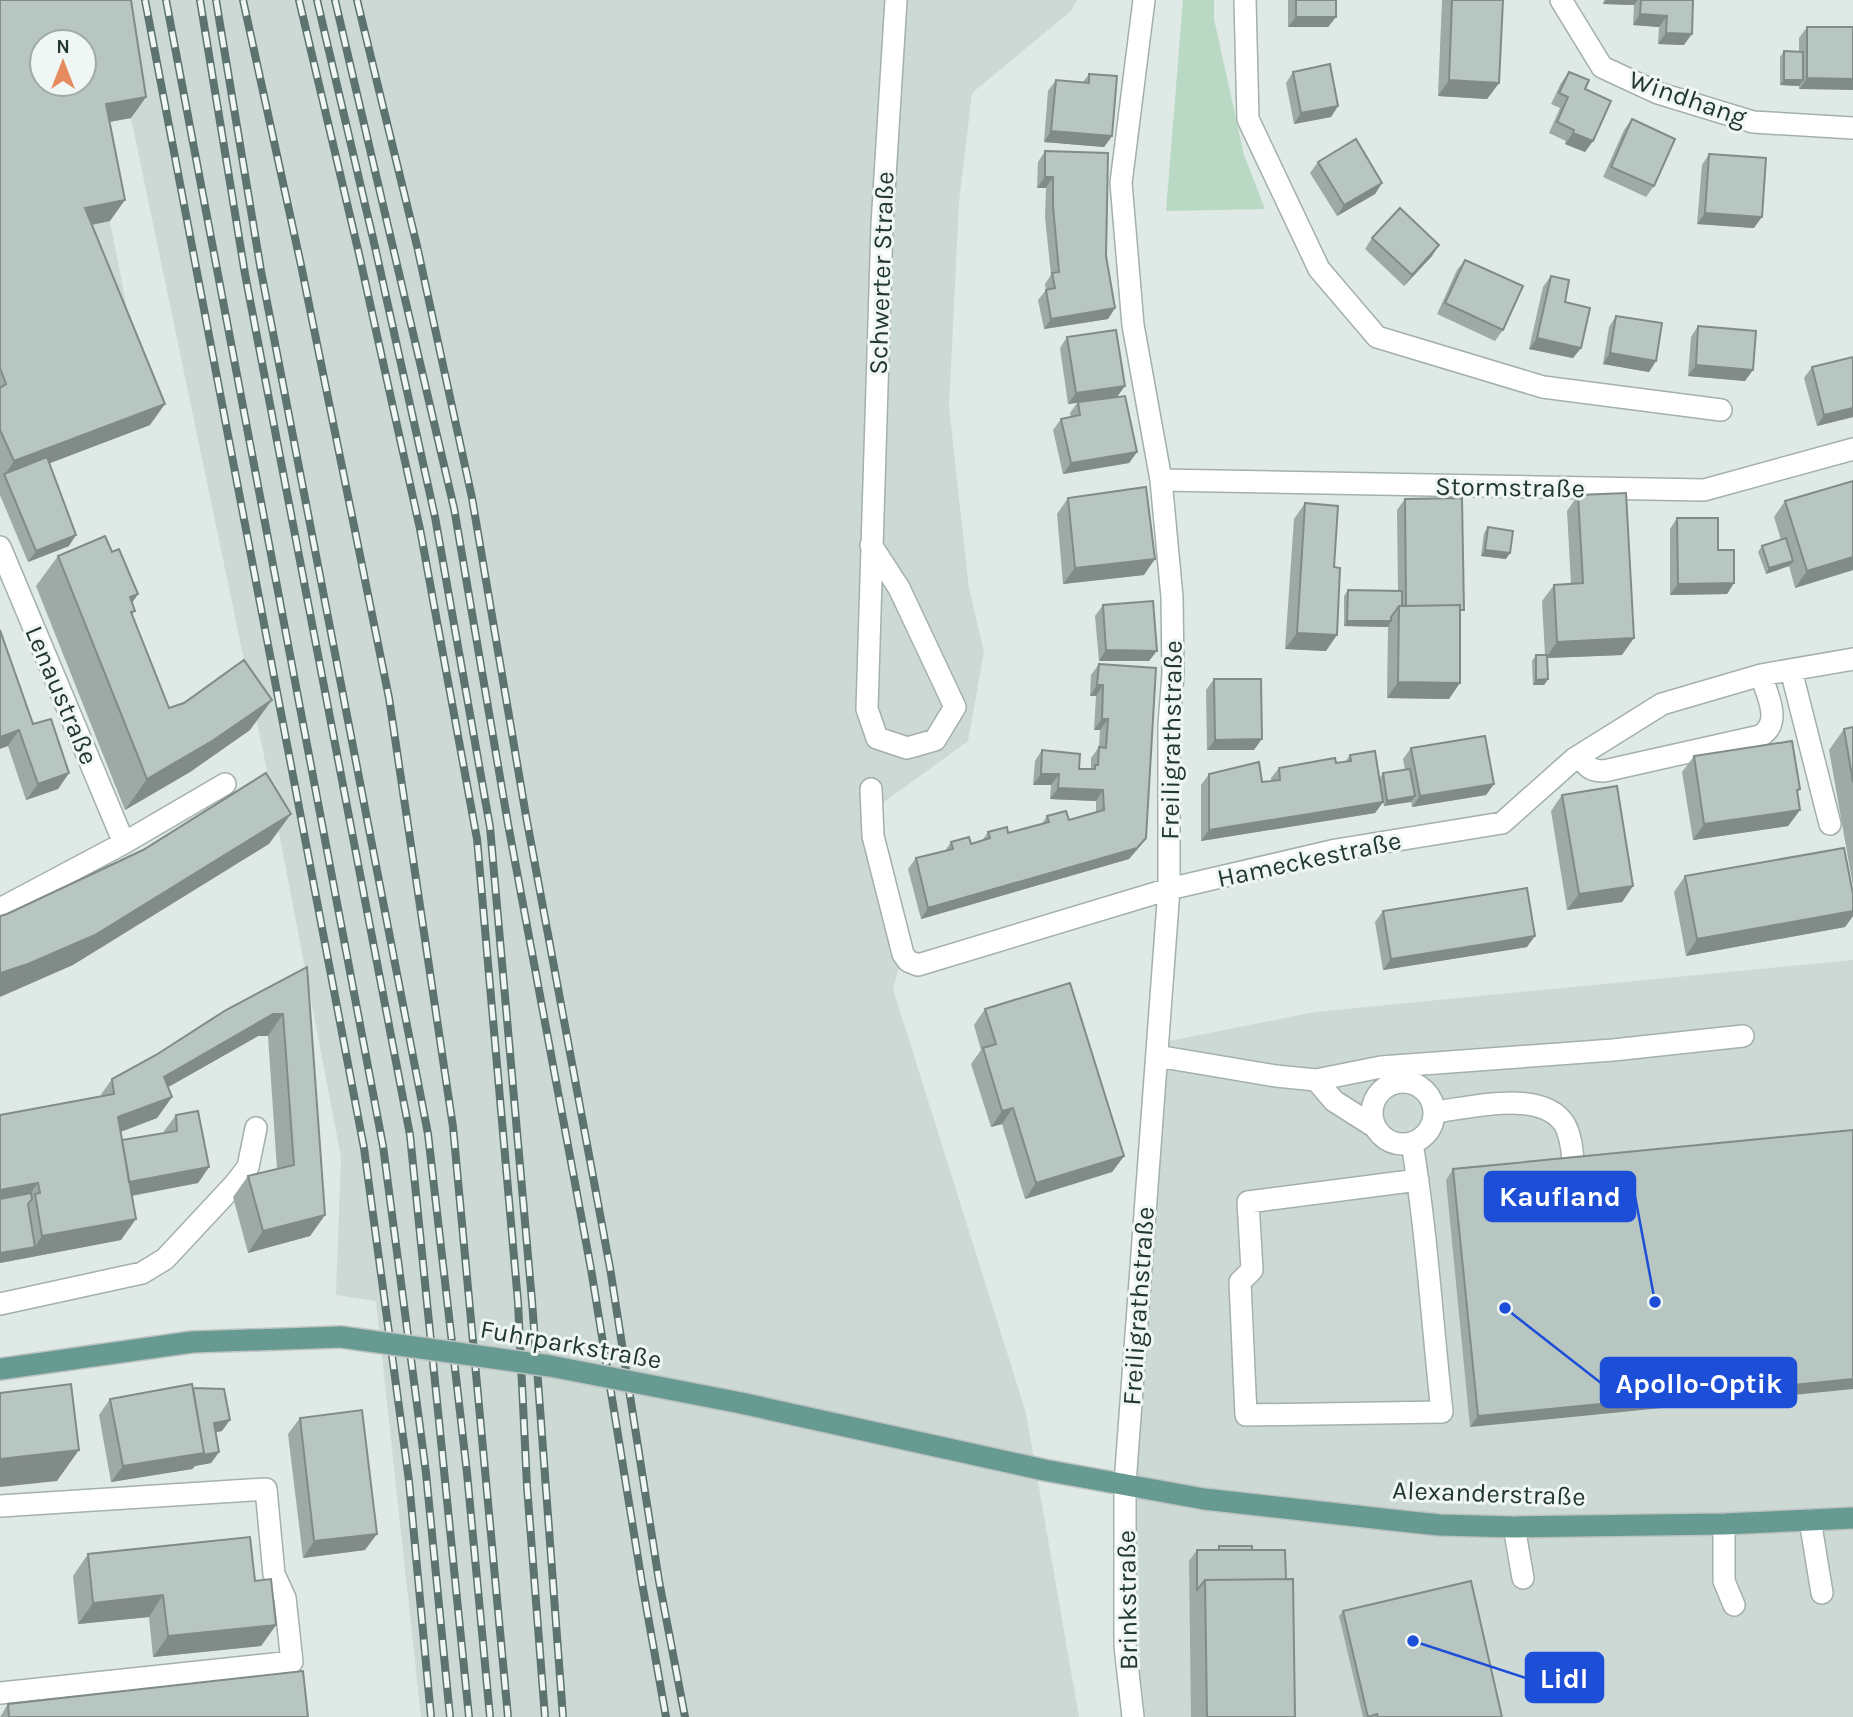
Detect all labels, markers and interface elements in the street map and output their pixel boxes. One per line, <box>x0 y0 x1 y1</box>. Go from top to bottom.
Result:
north arrow <box>28 28 98 98</box>
text: N <box>56 36 70 58</box>
street label: Windhang <box>1625 64 1751 133</box>
street label: Schwerter Straße <box>862 171 901 375</box>
street label: Stormstraße <box>1435 471 1585 504</box>
street label: Lenaustraße <box>18 621 105 769</box>
street label: Freiligrathstraße <box>1154 640 1189 840</box>
street label: Hameckestraße <box>1214 825 1404 894</box>
callout: Kaufland <box>1485 1172 1635 1221</box>
text: Kaufland <box>1499 1180 1621 1213</box>
street label: Freiligrathstraße <box>1116 1205 1161 1407</box>
street label: Fuhrparkstraße <box>478 1313 664 1376</box>
callout: Apollo-Optik <box>1601 1358 1796 1407</box>
text: Apollo-Optik <box>1616 1367 1783 1400</box>
street label: Alexanderstraße <box>1392 1475 1586 1512</box>
street label: Brinkstraße <box>1111 1530 1144 1670</box>
callout: Lidl <box>1526 1653 1603 1702</box>
text: Lidl <box>1540 1662 1588 1695</box>

